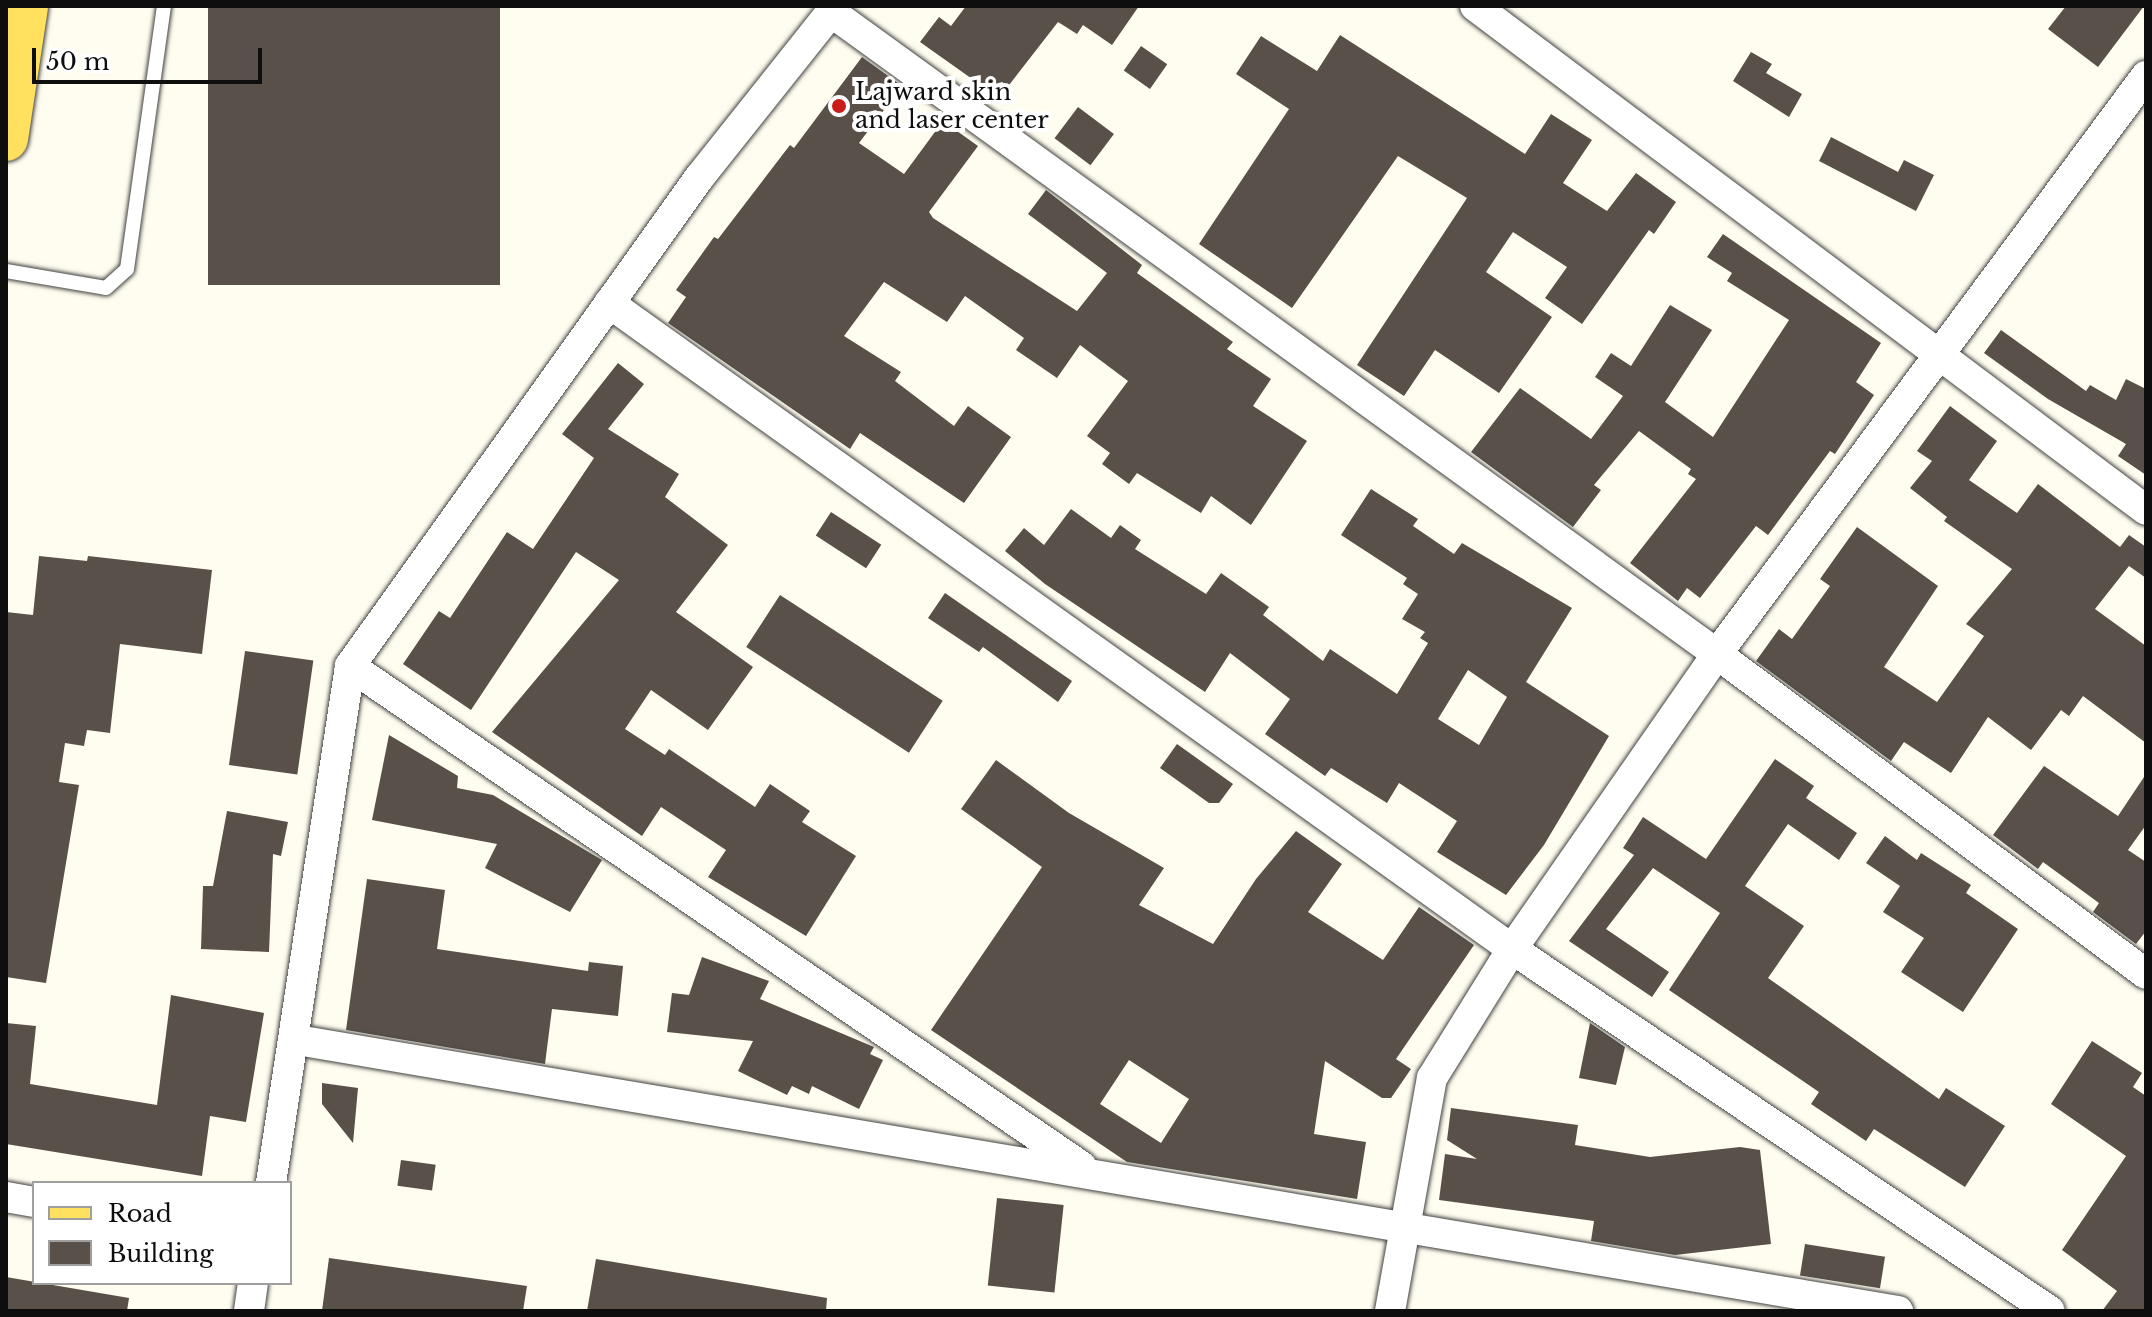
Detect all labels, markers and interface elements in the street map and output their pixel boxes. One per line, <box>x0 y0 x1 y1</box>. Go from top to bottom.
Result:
scale bar <box>36 32 266 82</box>
text: 50 m <box>46 47 109 76</box>
place label: Lajward skin and laser center <box>855 78 1049 134</box>
marker: Lajward skin and laser center <box>830 97 848 115</box>
legend <box>32 1181 292 1285</box>
text: Road <box>108 1199 172 1228</box>
text: Building <box>108 1239 214 1268</box>

